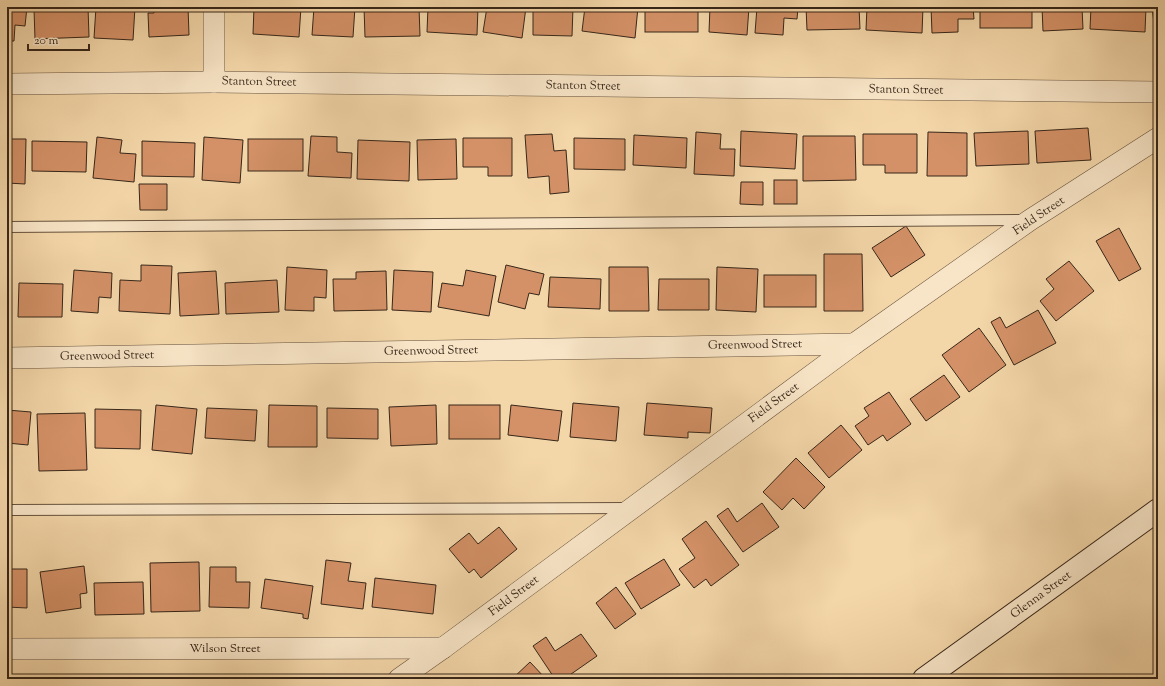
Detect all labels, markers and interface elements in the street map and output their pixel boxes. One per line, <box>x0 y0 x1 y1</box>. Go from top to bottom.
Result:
scale bar <box>28 26 89 52</box>
text: 20 m <box>34 32 59 50</box>
street label: Stanton Street <box>221 72 297 92</box>
street label: Stanton Street <box>545 76 621 96</box>
street label: Stanton Street <box>868 80 944 100</box>
street label: Field Street <box>1010 192 1068 240</box>
street label: Greenwood Street <box>708 335 802 355</box>
street label: Greenwood Street <box>384 341 478 361</box>
street label: Greenwood Street <box>60 346 154 366</box>
street label: Field Street <box>745 378 803 428</box>
street label: Glenna Street <box>1007 567 1075 623</box>
street label: Field Street <box>485 571 543 621</box>
street label: Wilson Street <box>189 640 261 658</box>

